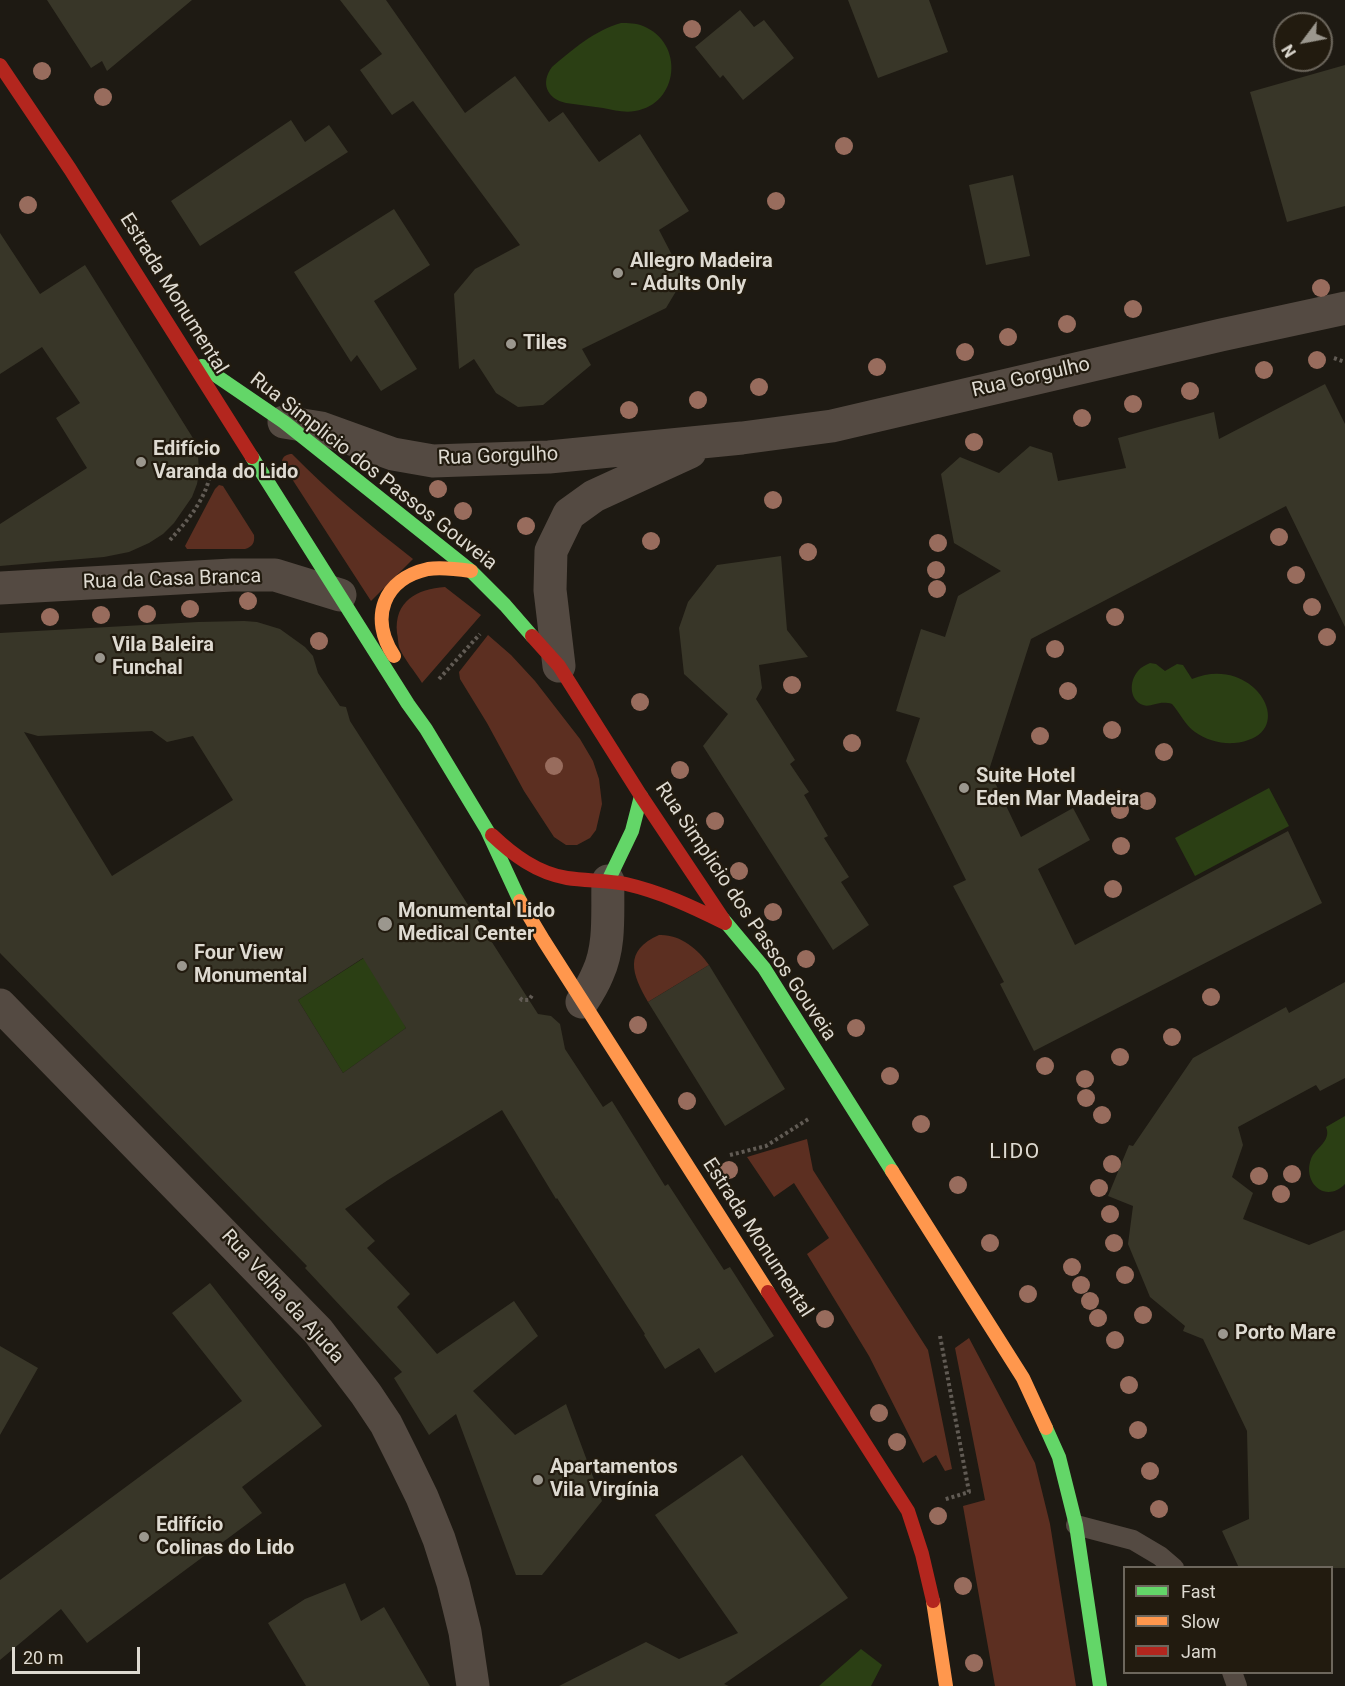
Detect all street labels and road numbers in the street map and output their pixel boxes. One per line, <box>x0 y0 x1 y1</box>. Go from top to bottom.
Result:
street label: Estrada Monumental <box>114 209 232 379</box>
street label: Rua Gorgulho <box>970 353 1092 403</box>
street label: Rua Simplicio dos Passos Gouveia <box>245 368 501 576</box>
street label: Rua Gorgulho <box>437 443 559 471</box>
street label: Rua da Casa Branca <box>82 565 262 595</box>
street label: Rua Simplicio dos Passos Gouveia <box>649 778 841 1046</box>
street label: Estrada Monumental <box>697 1154 817 1322</box>
street label: Rua Velha da Ajuda <box>216 1225 348 1369</box>

